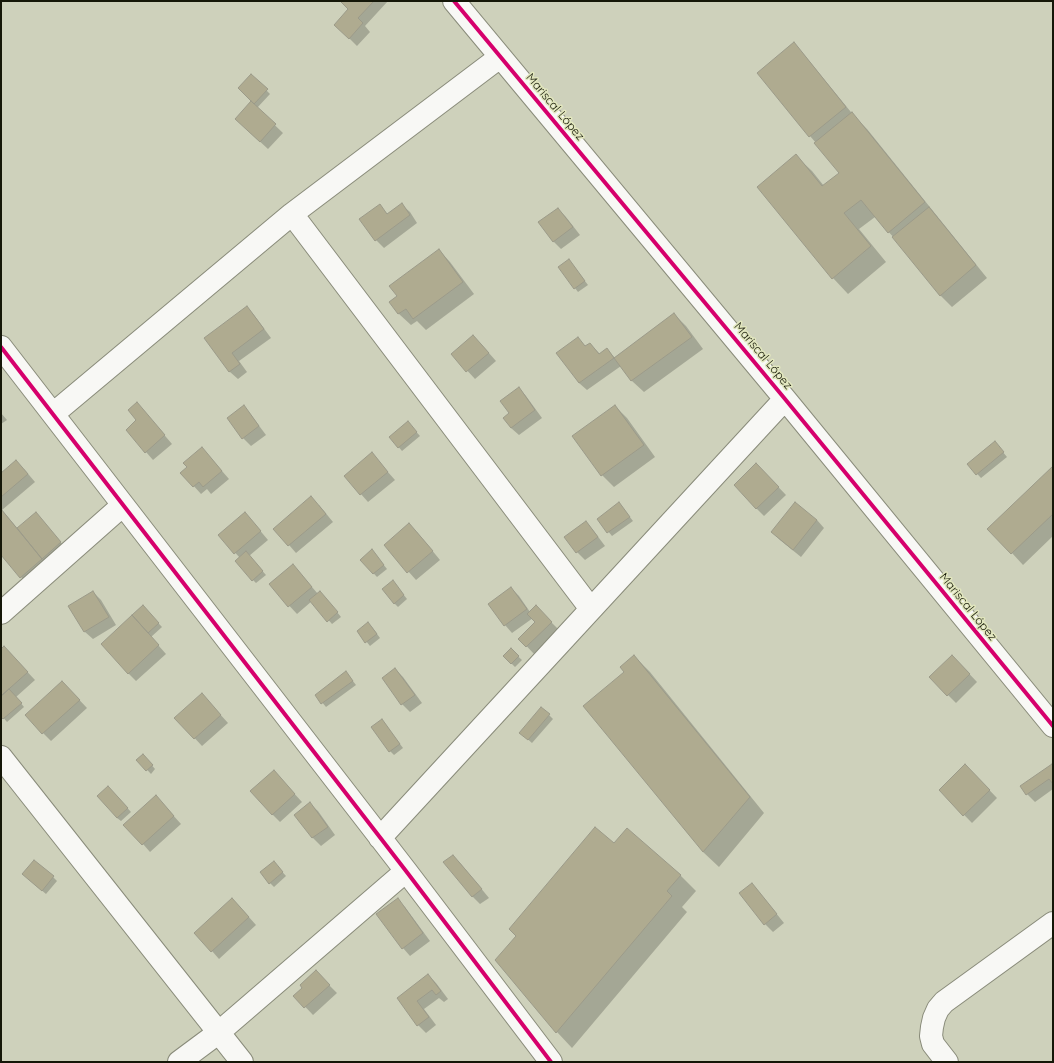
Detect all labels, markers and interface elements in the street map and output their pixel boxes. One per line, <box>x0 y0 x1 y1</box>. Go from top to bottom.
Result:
street label: Mariscal López <box>523 71 587 143</box>
street label: Mariscal López <box>731 320 795 392</box>
street label: Mariscal López <box>936 570 1000 644</box>

